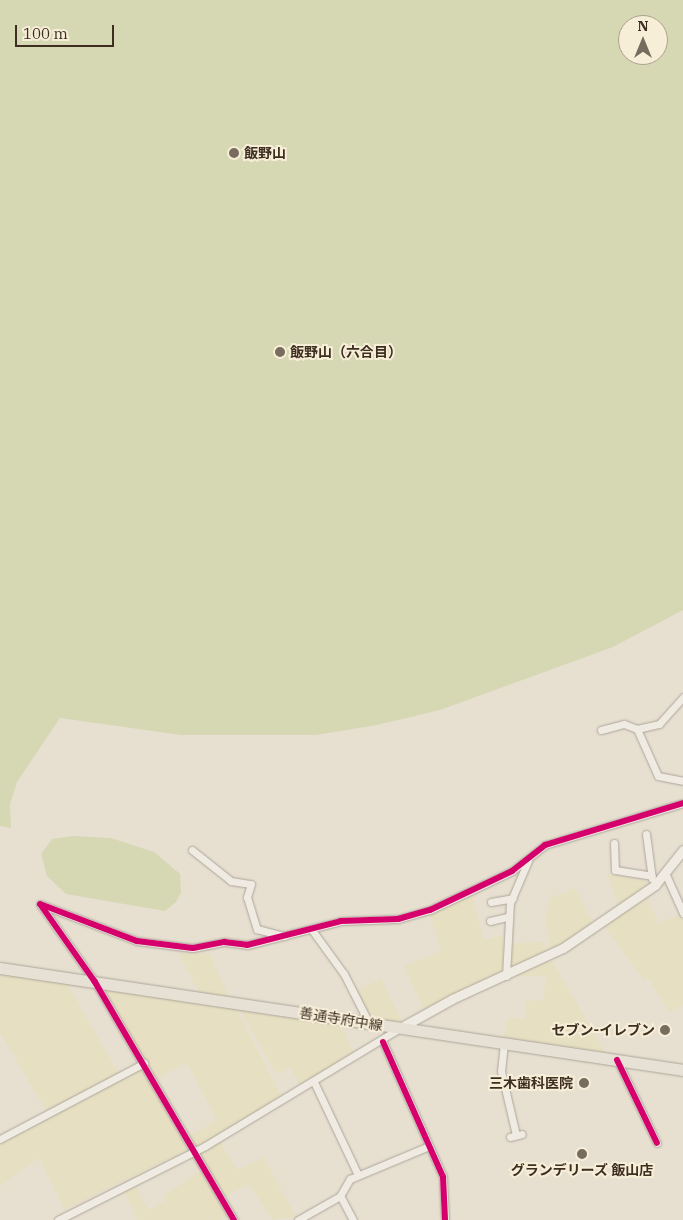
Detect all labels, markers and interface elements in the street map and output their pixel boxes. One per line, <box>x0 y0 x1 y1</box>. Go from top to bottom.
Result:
scale bar <box>18 15 116 47</box>
north arrow <box>618 15 668 65</box>
text: N <box>637 17 649 35</box>
text: 100 m <box>23 24 68 43</box>
place label: 飯野山 <box>244 145 286 161</box>
marker: 飯野山 <box>228 147 240 159</box>
place label: 飯野山（六合目） <box>290 344 402 360</box>
marker: 飯野山（六合目） <box>274 346 286 358</box>
street label: 善通寺府中線 <box>298 1004 384 1034</box>
place label: セブン-イレブン <box>551 1022 655 1038</box>
marker: セブン-イレブン <box>659 1024 671 1036</box>
place label: 三木歯科医院 <box>489 1075 573 1091</box>
marker: 三木歯科医院 <box>577 1076 591 1090</box>
marker: グランデリーズ 飯山店 <box>576 1148 588 1160</box>
place label: グランデリーズ 飯山店 <box>510 1162 654 1178</box>

